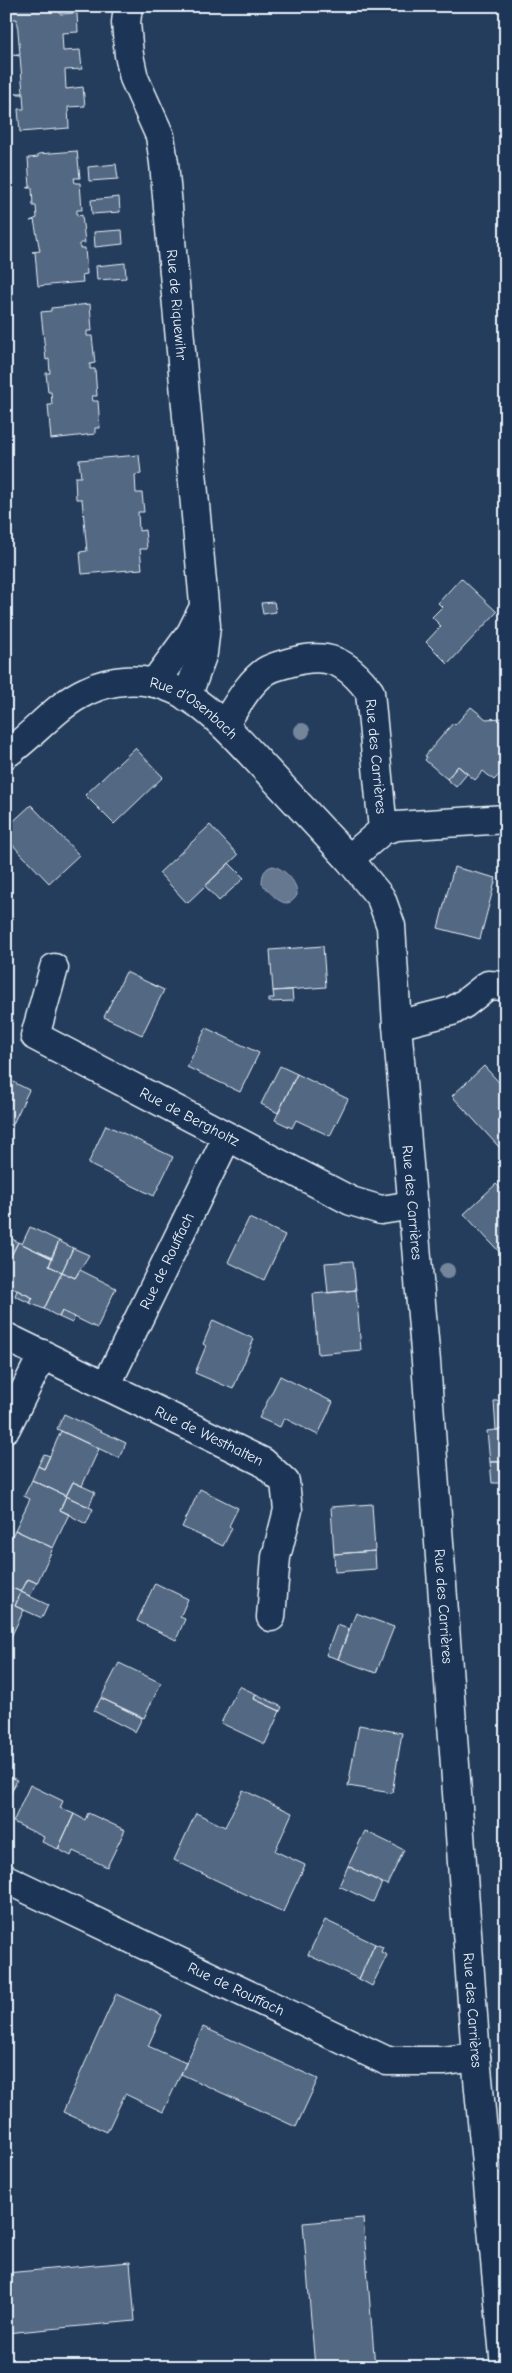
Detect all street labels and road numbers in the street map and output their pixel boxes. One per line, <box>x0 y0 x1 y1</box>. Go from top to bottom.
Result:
street label: Rue de Riquewihr <box>163 249 191 361</box>
street label: Rue d'Osenbach <box>148 673 242 743</box>
street label: Rue des Carrières <box>362 698 390 815</box>
street label: Rue de Bergholtz <box>137 1083 243 1150</box>
street label: Rue des Carrières <box>398 1144 426 1261</box>
street label: Rue de Rouffach <box>136 1210 198 1312</box>
street label: Rue de Westhalten <box>152 1402 266 1470</box>
street label: Rue des Carrières <box>430 1548 457 1664</box>
street label: Rue des Carrières <box>460 1952 486 2068</box>
street label: Rue de Rouffach <box>185 1958 287 2020</box>

